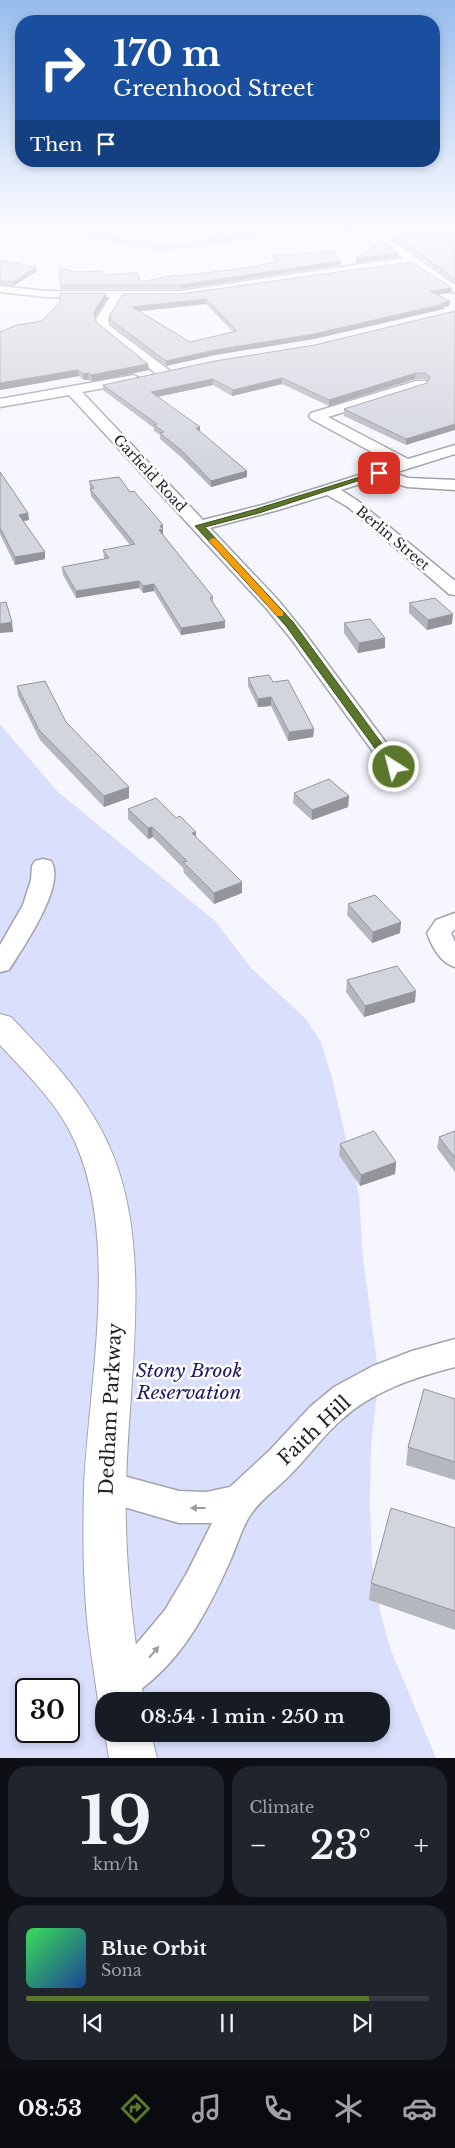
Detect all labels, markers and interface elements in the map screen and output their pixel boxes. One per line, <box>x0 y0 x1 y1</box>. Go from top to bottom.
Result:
text: 170 m <box>113 32 221 75</box>
icon: right <box>30 35 95 100</box>
text: Greenhood Street <box>113 75 314 102</box>
icon: arrive <box>92 130 120 158</box>
text: Then <box>30 133 82 156</box>
street label: Garfield Road <box>110 431 191 516</box>
pin <box>358 452 400 494</box>
icon: arrive <box>365 459 393 487</box>
street label: Berlin Street <box>353 502 434 574</box>
position arrow <box>367 740 419 792</box>
street label: Dedham Parkway <box>95 1322 126 1496</box>
park label: Stony Brook Reservation <box>136 1359 242 1404</box>
street label: Faith Hill <box>273 1391 356 1470</box>
one-way arrow <box>190 1503 206 1511</box>
one-way arrow <box>149 1645 160 1658</box>
speed limit sign: 30 <box>15 1678 80 1743</box>
text: 08:54 · 1 min · 250 m <box>140 1705 345 1728</box>
text: 19 <box>80 1781 152 1862</box>
text: Climate <box>250 1797 314 1817</box>
text: 23° <box>310 1822 371 1869</box>
text: − <box>250 1828 267 1863</box>
text: + <box>414 1828 429 1863</box>
text: km/h <box>93 1854 138 1874</box>
text: Blue Orbit <box>101 1937 207 1960</box>
text: Sona <box>101 1960 142 1980</box>
icon: previous <box>79 2009 107 2037</box>
icon: pause <box>213 2009 241 2037</box>
icon: next <box>348 2009 376 2037</box>
icon: directions <box>118 2091 153 2126</box>
icon: music <box>189 2091 224 2126</box>
icon: phone <box>260 2091 295 2126</box>
icon: climate <box>331 2091 366 2126</box>
icon: car <box>402 2091 437 2126</box>
text: 08:53 <box>18 2095 82 2122</box>

